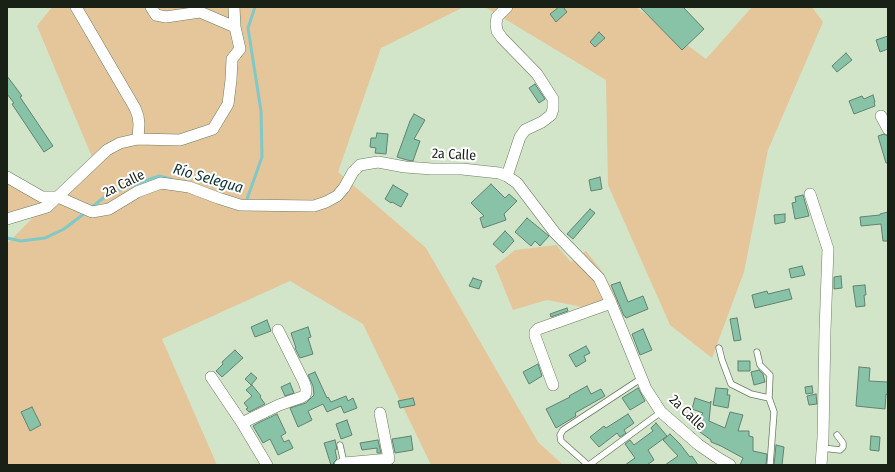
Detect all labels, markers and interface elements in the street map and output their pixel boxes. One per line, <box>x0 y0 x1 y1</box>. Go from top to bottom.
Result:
street label: 2a Calle <box>432 145 476 165</box>
water label: Río Selegua <box>171 160 245 198</box>
street label: 2a Calle <box>100 167 148 201</box>
street label: 2a Calle <box>665 392 709 434</box>

